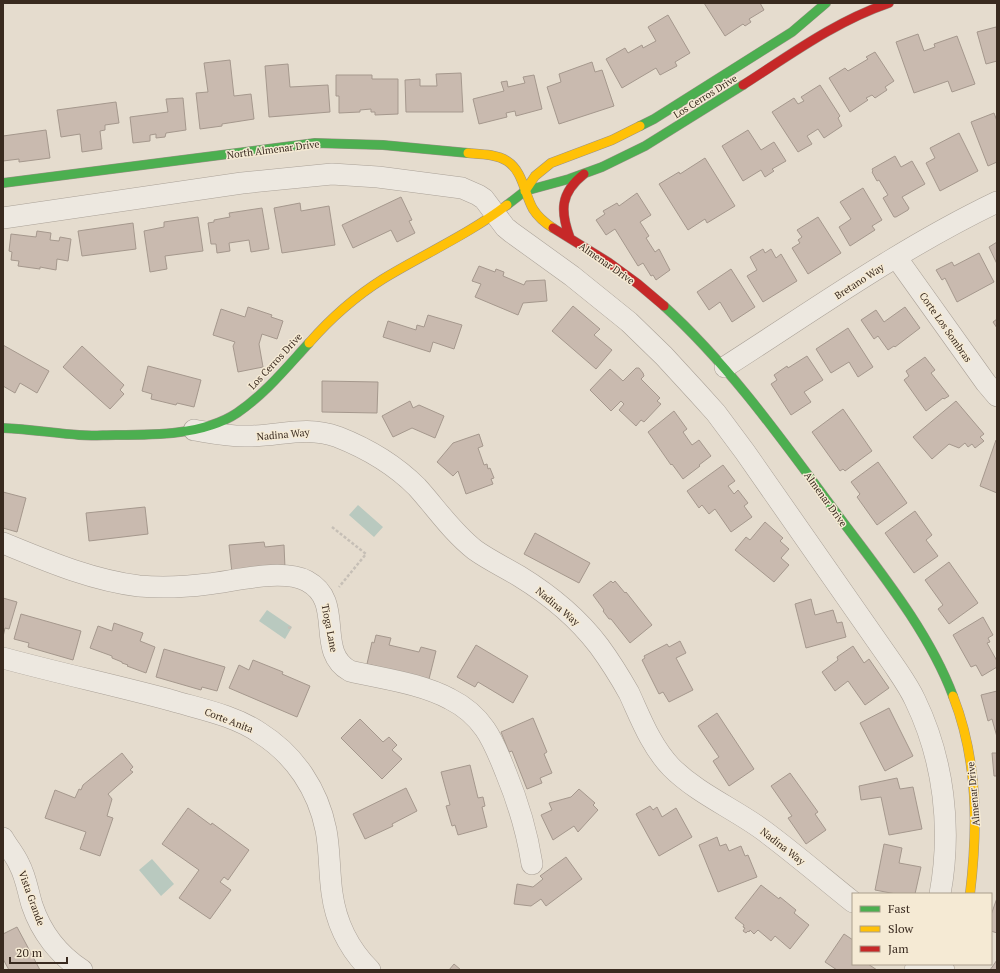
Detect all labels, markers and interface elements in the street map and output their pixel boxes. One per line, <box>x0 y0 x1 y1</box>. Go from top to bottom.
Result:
street label: Los Cerros Drive <box>671 72 740 121</box>
street label: North Almenar Drive <box>226 137 320 162</box>
street label: Almenar Drive <box>577 240 637 287</box>
street label: Bretano Way <box>832 260 887 302</box>
street label: Corte Los Sombras <box>917 290 975 365</box>
street label: Los Cerros Drive <box>246 330 305 392</box>
street label: Nadina Way <box>256 426 311 443</box>
street label: Almenar Drive <box>801 469 850 529</box>
street label: Nadina Way <box>533 584 583 629</box>
street label: Tioga Lane <box>318 603 341 653</box>
street label: Corte Anita <box>203 705 255 736</box>
street label: Almenar Drive <box>964 761 983 827</box>
street label: Nadina Way <box>758 825 808 868</box>
street label: Vista Grande <box>16 869 48 927</box>
legend <box>852 893 992 965</box>
text: Fast <box>888 901 911 916</box>
text: Slow <box>888 921 914 936</box>
scale bar <box>10 939 67 965</box>
text: Jam <box>888 941 909 956</box>
text: 20 m <box>16 945 43 960</box>

